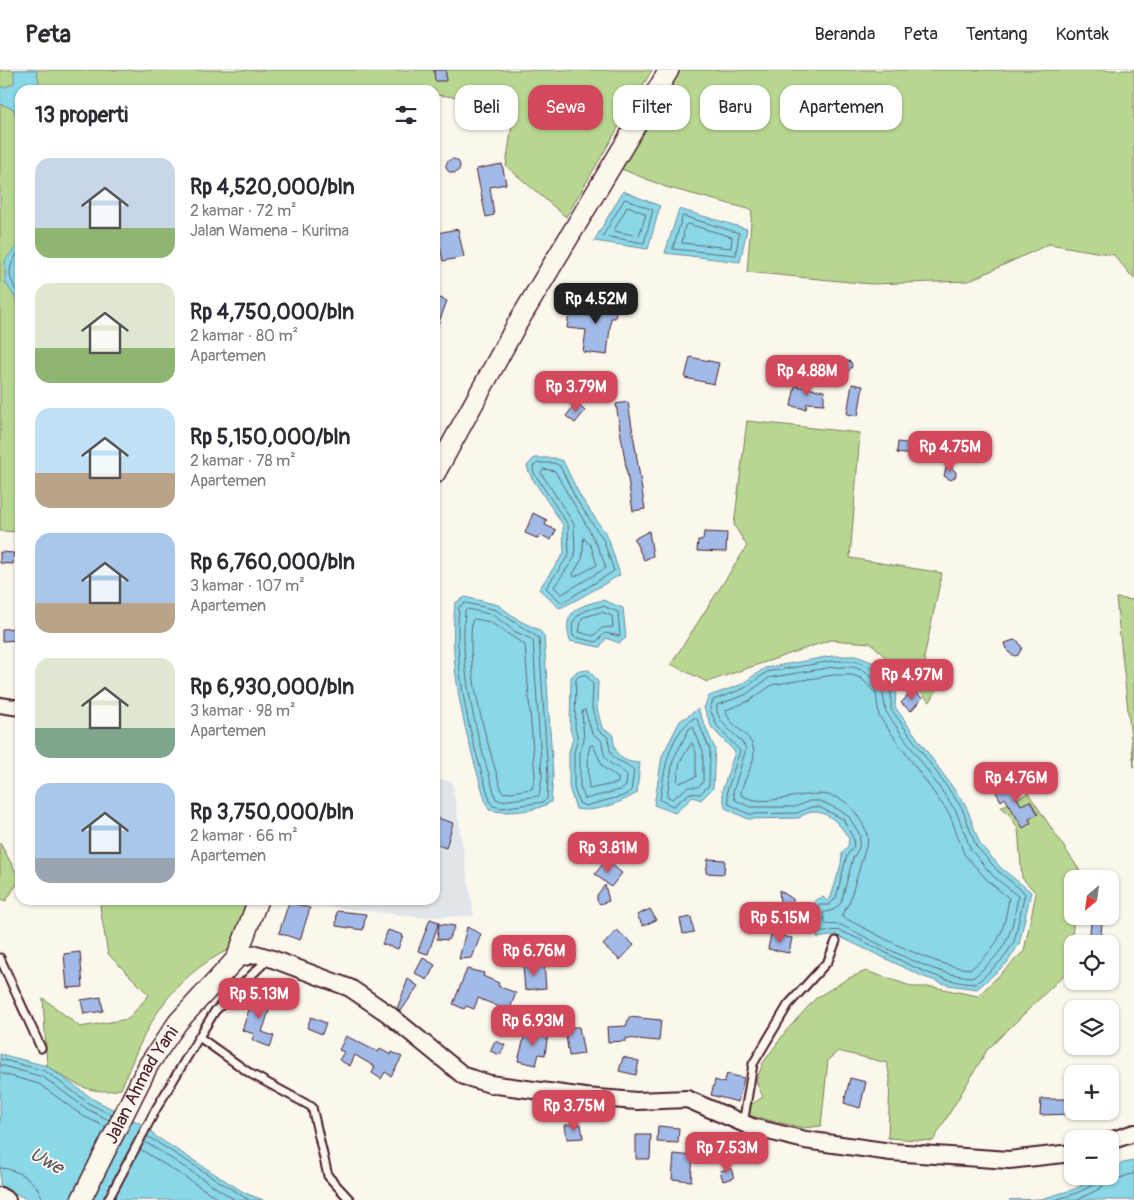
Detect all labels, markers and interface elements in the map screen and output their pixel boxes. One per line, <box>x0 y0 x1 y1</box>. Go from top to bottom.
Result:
text: Peta <box>25 20 71 49</box>
text: Beranda <box>815 23 875 46</box>
text: Peta <box>903 23 938 46</box>
text: Tentang <box>966 23 1028 46</box>
text: Kontak <box>1056 23 1109 46</box>
chip: Beli <box>455 85 518 130</box>
chip: Sewa <box>528 85 603 130</box>
chip: Filter <box>613 85 690 130</box>
chip: Baru <box>700 85 770 130</box>
chip: Apartemen <box>780 85 902 130</box>
icon: filters <box>392 101 420 129</box>
text: 13 properti <box>35 102 128 129</box>
text: Rp 4,520,000/bln <box>190 174 355 201</box>
icon: home <box>75 178 135 238</box>
text: 2 kamar · 72 m² <box>190 201 297 221</box>
text: Jalan Wamena - Kurima <box>190 221 349 241</box>
pin: Rp 4.52M <box>544 282 648 325</box>
text: Rp 4.52M <box>565 289 627 309</box>
text: Rp 4,750,000/bln <box>190 299 354 326</box>
icon: home <box>75 303 135 363</box>
text: 2 kamar · 80 m² <box>190 326 298 346</box>
text: Apartemen <box>190 346 266 366</box>
pin: Rp 4.88M <box>755 354 859 397</box>
text: Rp 4.88M <box>777 361 837 381</box>
pin: Rp 3.79M <box>524 370 628 413</box>
text: Rp 3.79M <box>546 377 606 397</box>
text: Rp 5,150,000/bln <box>190 424 350 451</box>
icon: home <box>75 428 135 488</box>
pin: Rp 4.75M <box>898 430 1002 473</box>
text: Rp 4.75M <box>919 437 981 457</box>
text: 2 kamar · 78 m² <box>190 451 296 471</box>
text: Apartemen <box>190 471 266 491</box>
text: Rp 6,760,000/bln <box>190 549 355 576</box>
icon: home <box>75 553 135 613</box>
text: 3 kamar · 107 m² <box>190 576 305 596</box>
text: Apartemen <box>190 596 266 616</box>
pin: Rp 4.97M <box>860 658 964 701</box>
text: Rp 4.97M <box>881 665 943 685</box>
text: Rp 6,930,000/bln <box>190 674 354 701</box>
icon: home <box>75 678 135 738</box>
text: 3 kamar · 98 m² <box>190 701 295 721</box>
text: Apartemen <box>190 721 266 741</box>
pin: Rp 4.76M <box>964 762 1068 804</box>
text: Rp 4.76M <box>985 768 1047 788</box>
text: Rp 3,750,000/bln <box>190 799 354 826</box>
icon: home <box>75 803 135 863</box>
text: 2 kamar · 66 m² <box>190 826 298 846</box>
pin: Rp 3.81M <box>556 832 660 874</box>
text: Rp 3.81M <box>579 838 637 858</box>
text: Apartemen <box>190 846 266 866</box>
north arrow <box>1064 870 1119 925</box>
map controls <box>1064 870 1119 1185</box>
pin: Rp 5.15M <box>728 902 832 944</box>
text: Rp 5.15M <box>751 908 809 928</box>
pin: Rp 6.76M <box>482 934 586 977</box>
button: locate <box>1064 935 1119 990</box>
text: Rp 6.76M <box>503 941 565 961</box>
pin: Rp 5.13M <box>207 978 311 1020</box>
text: Rp 5.13M <box>229 984 289 1004</box>
button: layers <box>1064 1000 1119 1055</box>
pin: Rp 6.93M <box>481 1004 585 1047</box>
text: Rp 6.93M <box>502 1011 564 1031</box>
street label: Jalan Ahmad Yani <box>100 1022 184 1148</box>
button: + <box>1064 1065 1119 1120</box>
pin: Rp 3.75M <box>522 1090 626 1132</box>
text: Rp 3.75M <box>543 1096 605 1116</box>
button: − <box>1064 1130 1119 1185</box>
pin: Rp 7.53M <box>675 1132 779 1174</box>
text: Rp 7.53M <box>696 1138 758 1158</box>
water label: Uwe <box>25 1142 69 1181</box>

